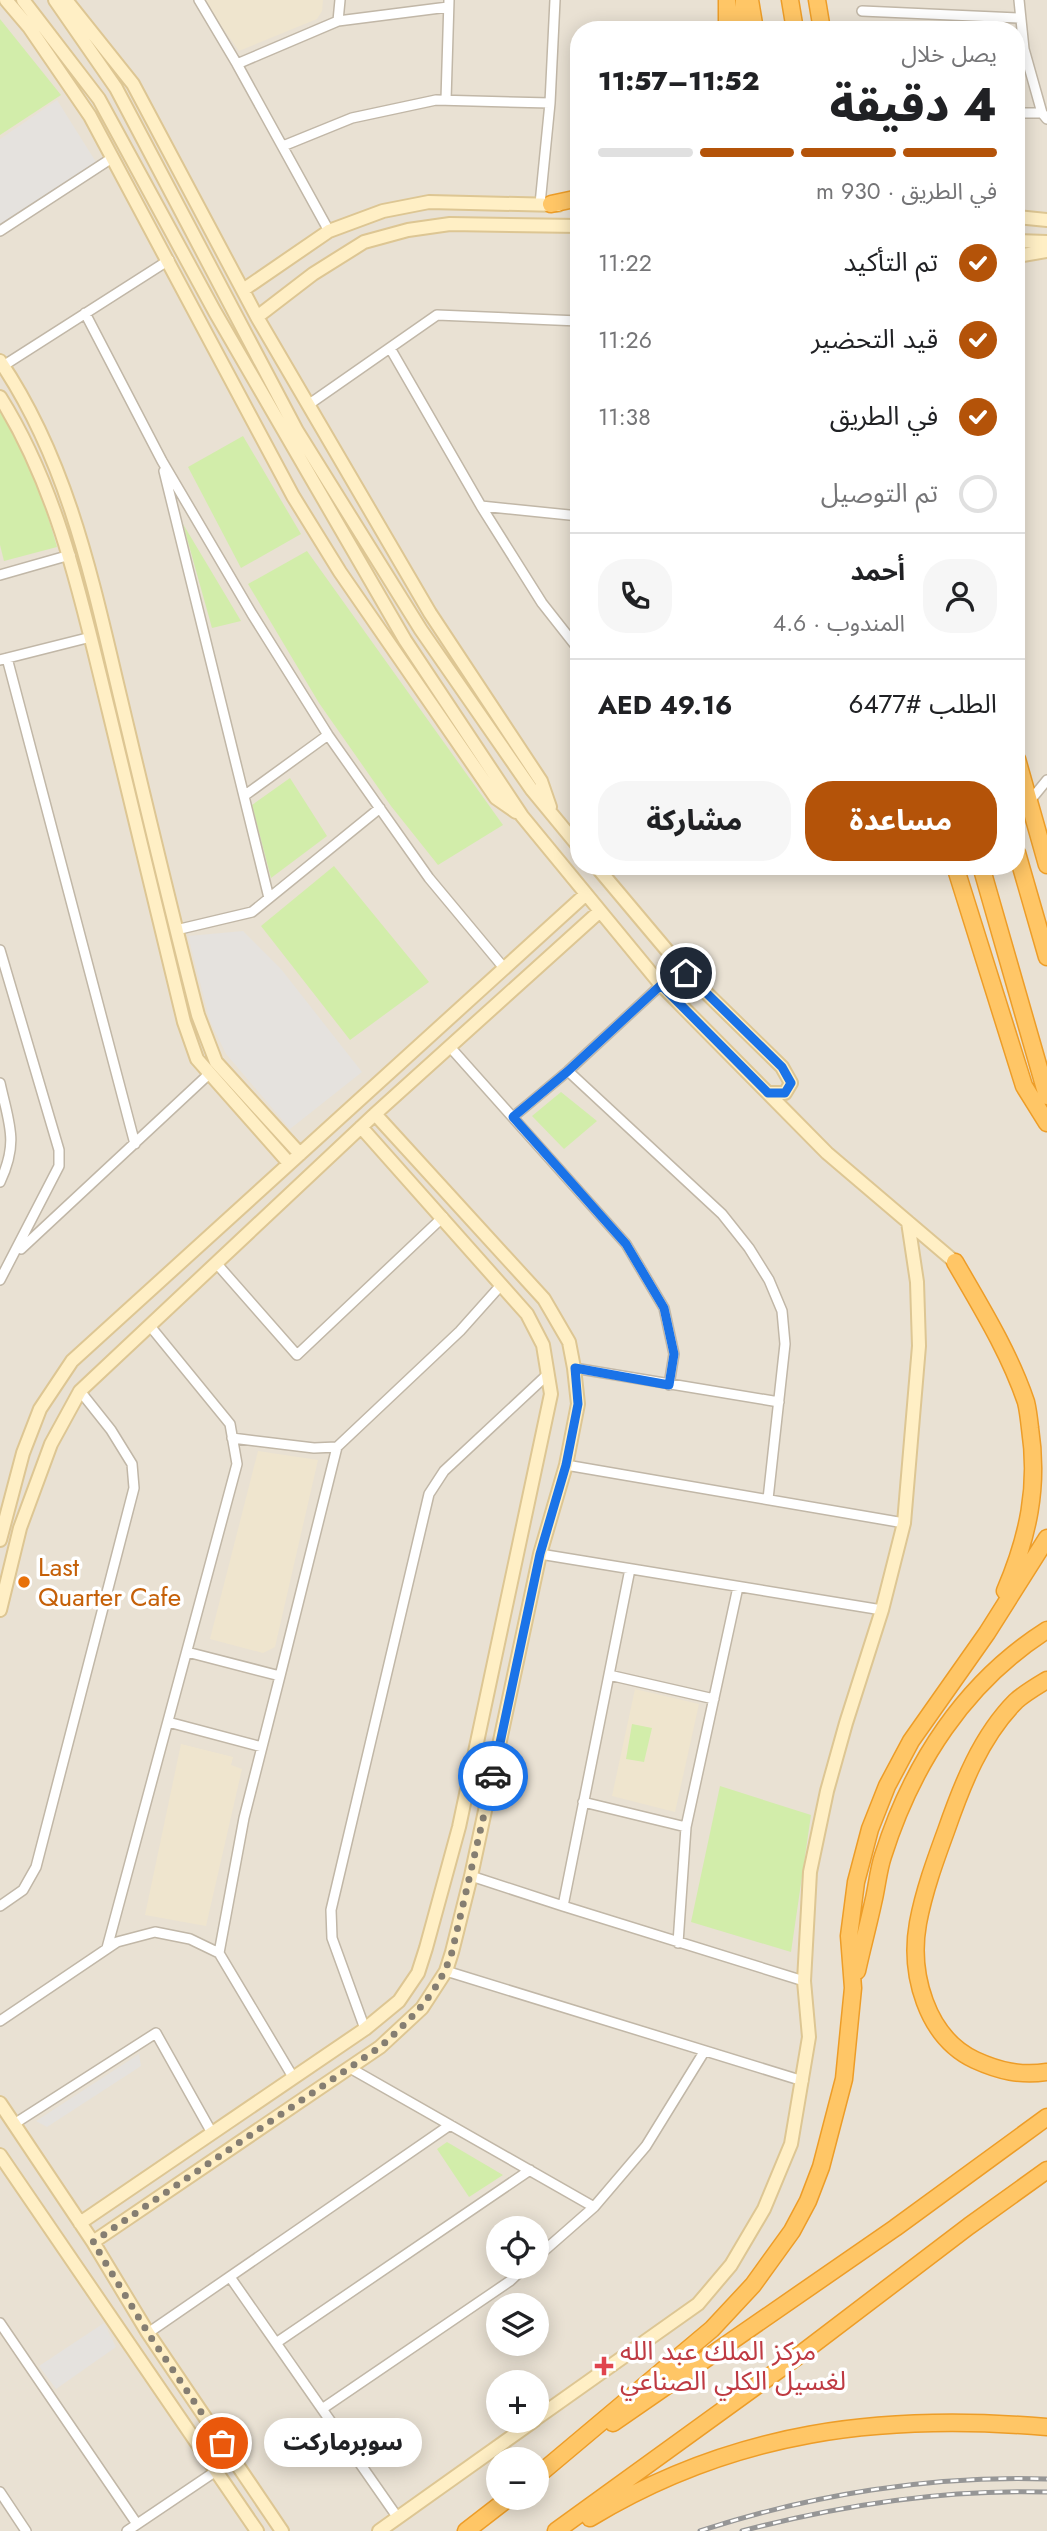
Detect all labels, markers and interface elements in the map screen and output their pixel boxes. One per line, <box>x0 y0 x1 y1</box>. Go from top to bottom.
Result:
text: يصل خلال <box>901 37 997 71</box>
text: 11:52–11:57 <box>598 62 759 100</box>
text: 4 دقيقة <box>829 72 997 138</box>
text: في الطريق · 930 m <box>816 174 997 208</box>
text: تم التأكيد <box>843 243 938 281</box>
icon: check <box>959 244 997 282</box>
text: 11:22 <box>598 246 652 280</box>
text: قيد التحضير <box>811 320 938 358</box>
icon: check <box>959 321 997 359</box>
text: 11:26 <box>598 323 652 357</box>
text: في الطريق <box>830 397 938 435</box>
icon: check <box>959 398 997 436</box>
text: 11:38 <box>598 400 651 434</box>
text: تم التوصيل <box>821 474 938 512</box>
text: أحمد <box>851 552 905 590</box>
button: phone <box>598 559 672 633</box>
button: person <box>923 559 997 633</box>
text: المندوب · 4.6 <box>773 606 905 640</box>
text: الطلب #6477 <box>848 685 997 723</box>
text: AED 49.16 <box>598 686 732 724</box>
button: مشاركة <box>598 781 791 861</box>
button: مساعدة <box>805 781 997 861</box>
pin <box>656 943 716 1003</box>
icon: home <box>667 954 705 992</box>
place label: Last Quarter Cafe <box>38 1548 181 1616</box>
marker: Last Quarter Cafe <box>16 1574 32 1590</box>
courier <box>458 1741 528 1811</box>
icon: car <box>474 1757 512 1795</box>
map controls <box>486 2216 549 2510</box>
button: locate <box>486 2216 549 2279</box>
button: layers <box>486 2293 549 2356</box>
place label: مركز الملك عبد الله لغسيل الكلي الصناعي <box>620 2332 846 2401</box>
marker: مركز الملك عبد الله لغسيل الكلي الصناعي <box>594 2356 614 2376</box>
button: + <box>486 2370 549 2433</box>
pin <box>192 2413 252 2473</box>
callout: سوبرماركت <box>264 2418 422 2468</box>
icon: bag <box>203 2424 241 2462</box>
text: سوبرماركت <box>283 2425 403 2459</box>
button: − <box>486 2447 549 2510</box>

